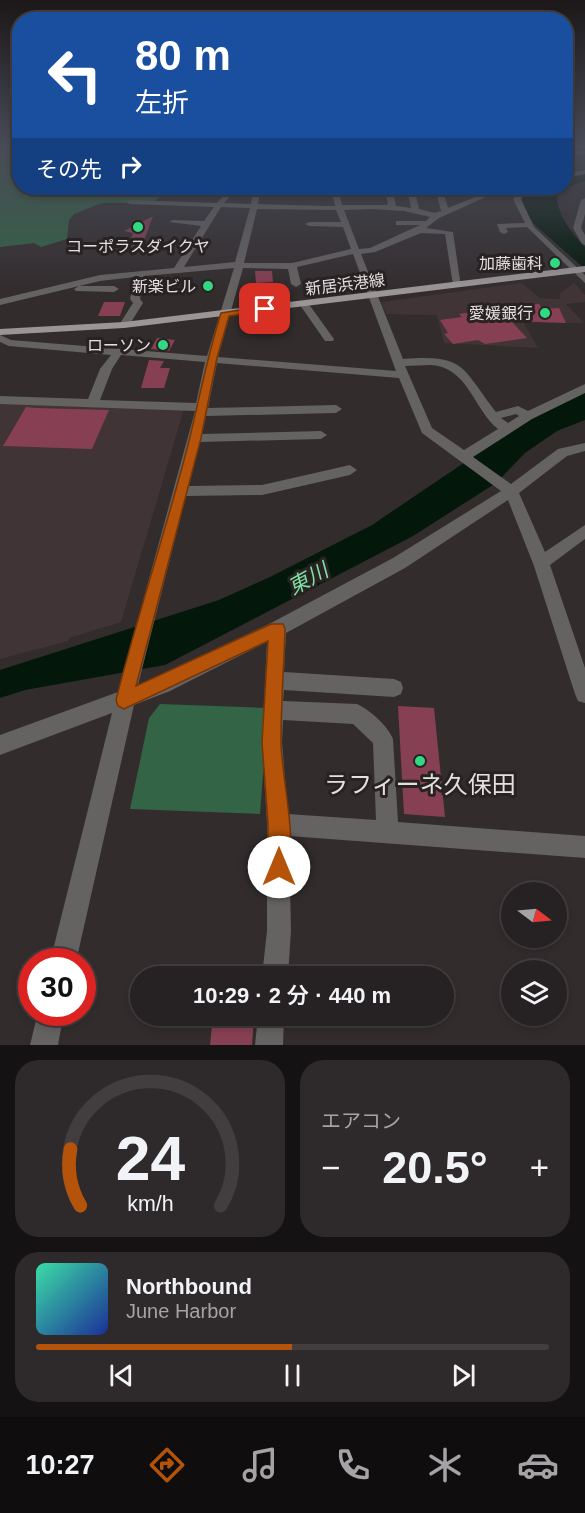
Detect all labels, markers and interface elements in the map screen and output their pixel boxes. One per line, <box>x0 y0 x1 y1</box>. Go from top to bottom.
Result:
text: 80 m <box>135 32 231 79</box>
icon: left <box>36 36 114 114</box>
text: 左折 <box>135 88 189 118</box>
icon: right <box>114 150 147 183</box>
text: その先 <box>36 157 102 182</box>
marker: コーポラスダイクヤ <box>131 220 145 234</box>
place label: コーポラスダイクヤ <box>66 238 210 255</box>
place label: 加藤歯科 <box>479 255 543 272</box>
marker: 加藤歯科 <box>548 256 562 270</box>
street label: 新居浜港線 <box>304 271 386 298</box>
place label: 新楽ビル <box>132 278 196 295</box>
marker: 新楽ビル <box>201 279 215 293</box>
pin <box>239 283 290 334</box>
icon: arrive <box>248 292 281 325</box>
place label: 愛媛銀行 <box>469 305 533 322</box>
marker: 愛媛銀行 <box>538 306 552 320</box>
place label: ローソン <box>87 337 151 354</box>
marker: ローソン <box>156 338 170 352</box>
water label: 東川 <box>284 557 333 599</box>
marker: ラフィーネ久保田 <box>413 754 427 768</box>
place label: ラフィーネ久保田 <box>324 771 516 798</box>
position arrow <box>247 835 311 899</box>
north arrow <box>501 882 567 948</box>
map controls <box>501 882 567 1026</box>
speed limit sign: 30 <box>18 948 96 1026</box>
button: layers <box>501 960 567 1026</box>
text: 10:29 · 2 分 · 440 m <box>193 983 391 1008</box>
text: エアコン <box>321 1110 401 1132</box>
text: 24 <box>115 1124 185 1193</box>
text: 20.5° <box>382 1142 488 1193</box>
text: − <box>321 1149 340 1186</box>
text: + <box>530 1149 549 1186</box>
text: km/h <box>127 1192 173 1216</box>
text: Northbound <box>126 1274 252 1299</box>
text: June Harbor <box>126 1300 236 1322</box>
icon: previous <box>105 1359 138 1392</box>
icon: pause <box>276 1359 309 1392</box>
icon: next <box>447 1359 480 1392</box>
icon: directions <box>146 1444 188 1486</box>
icon: music <box>239 1444 281 1486</box>
icon: phone <box>332 1444 374 1486</box>
icon: climate <box>424 1444 466 1486</box>
icon: car <box>517 1444 559 1486</box>
text: 10:27 <box>25 1450 95 1480</box>

